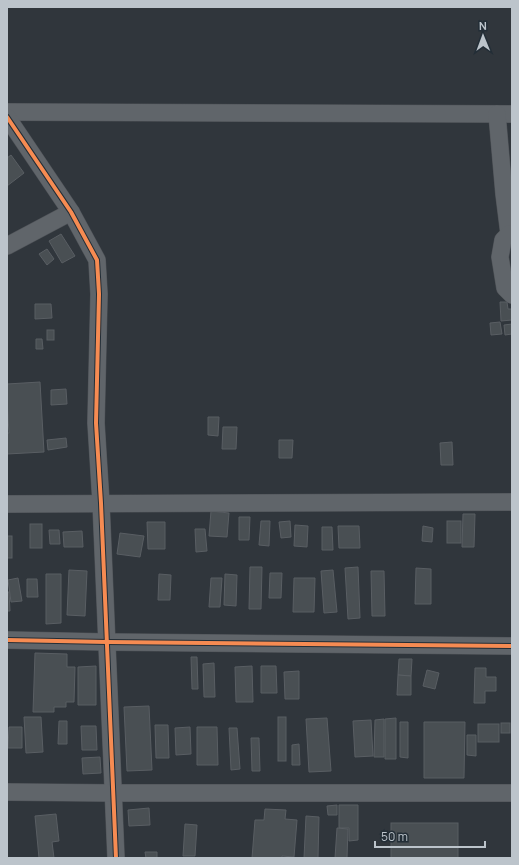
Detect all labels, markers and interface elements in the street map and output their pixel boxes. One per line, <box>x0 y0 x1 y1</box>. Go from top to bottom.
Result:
north arrow <box>463 16 503 56</box>
text: N <box>479 18 487 33</box>
scale bar <box>375 823 485 849</box>
text: 50 m <box>381 828 408 845</box>

